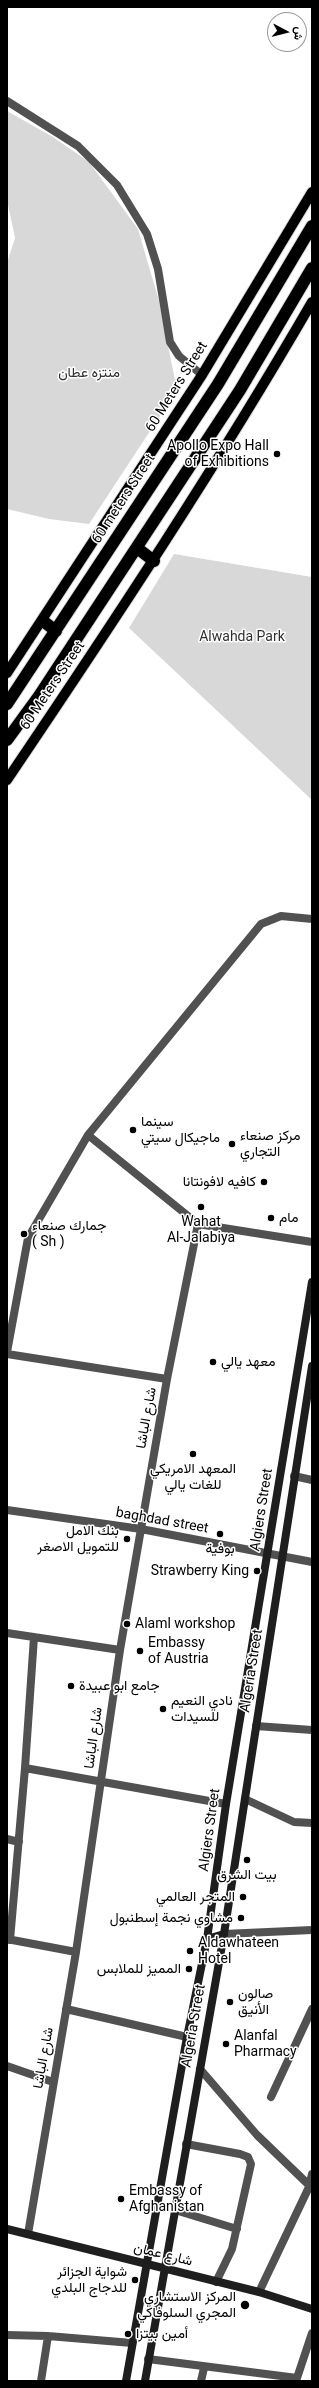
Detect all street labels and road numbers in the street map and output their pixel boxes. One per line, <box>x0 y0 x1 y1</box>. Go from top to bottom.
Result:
street label: 60 Meters Street <box>143 339 211 435</box>
street label: 60 meters Street <box>89 451 159 547</box>
street label: 60 Meters Street <box>17 639 89 733</box>
street label: شارع الباشا <box>133 1386 161 1450</box>
street label: Algiers Street <box>247 1467 277 1553</box>
street label: baghdad street <box>114 1505 210 1537</box>
street label: Algeria Street <box>237 1628 267 1714</box>
street label: شارع الباشا <box>81 1706 107 1770</box>
street label: Algiers Street <box>196 1787 224 1873</box>
street label: Algeria Street <box>178 1983 210 2069</box>
street label: شارع الباشا <box>30 2026 58 2090</box>
street label: شارع عمان <box>132 2240 194 2270</box>

